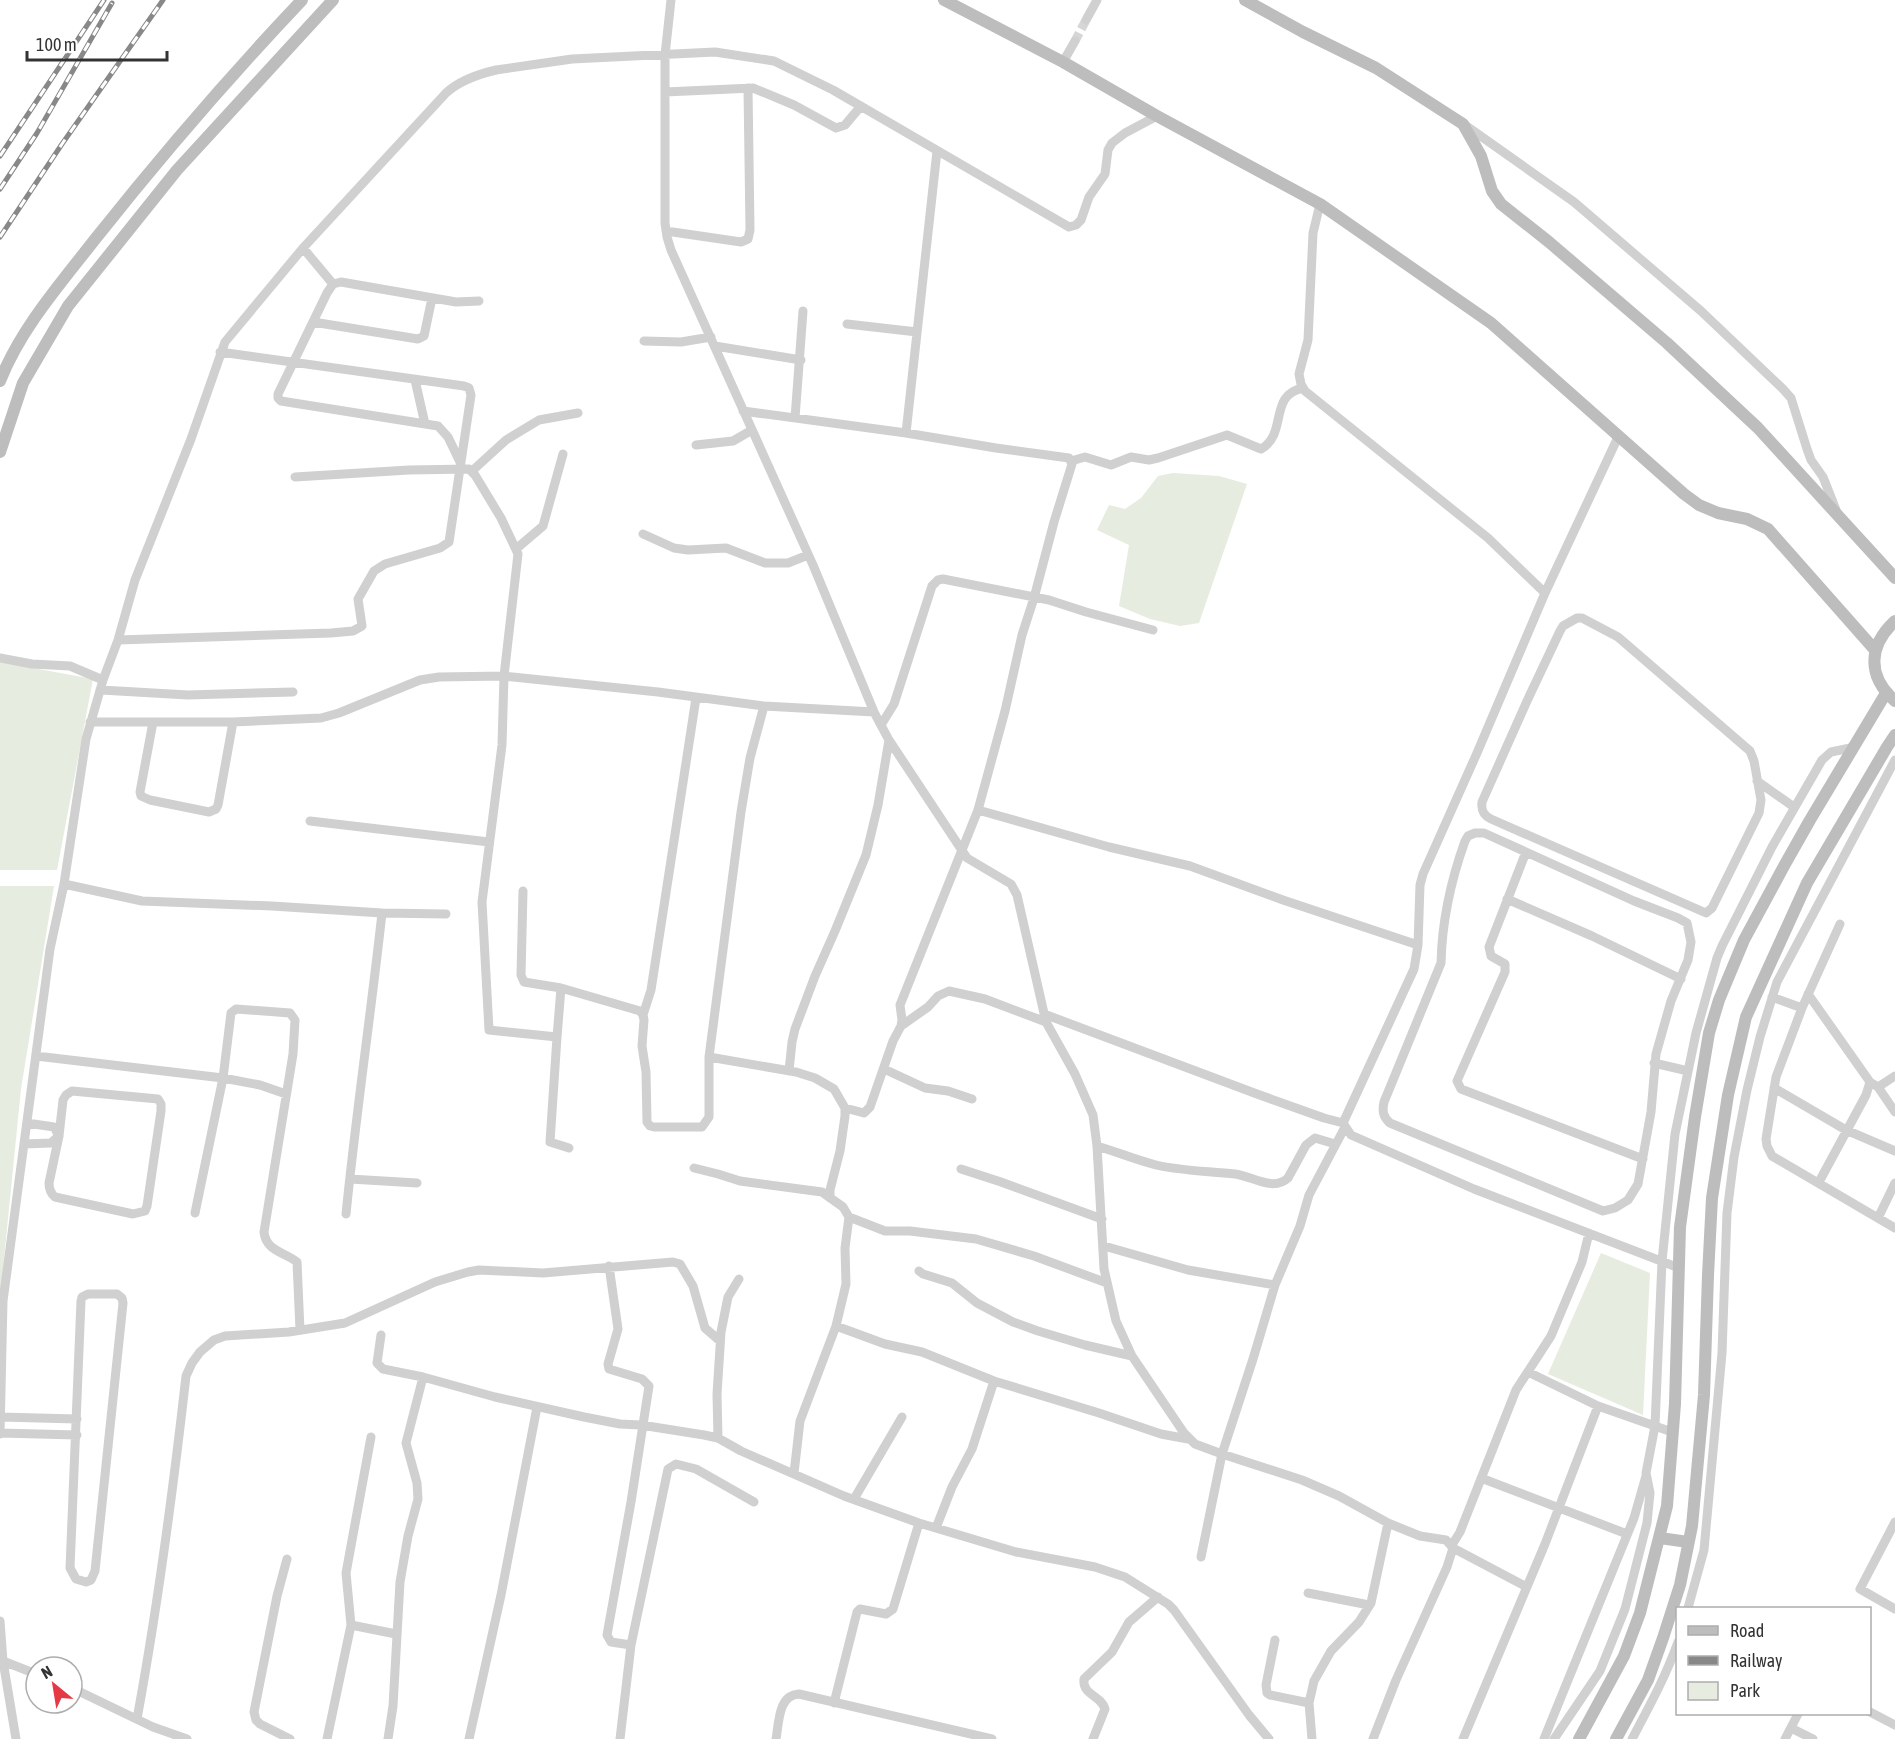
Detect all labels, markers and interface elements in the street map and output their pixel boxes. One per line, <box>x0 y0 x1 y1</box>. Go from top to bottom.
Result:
scale bar <box>27 24 166 62</box>
text: 100 m <box>36 34 77 55</box>
legend <box>1676 1607 1871 1715</box>
text: Road <box>1730 1620 1764 1641</box>
text: Railway <box>1730 1650 1782 1671</box>
north arrow <box>24 1655 84 1715</box>
text: N <box>38 1662 55 1682</box>
text: Park <box>1730 1680 1760 1701</box>

